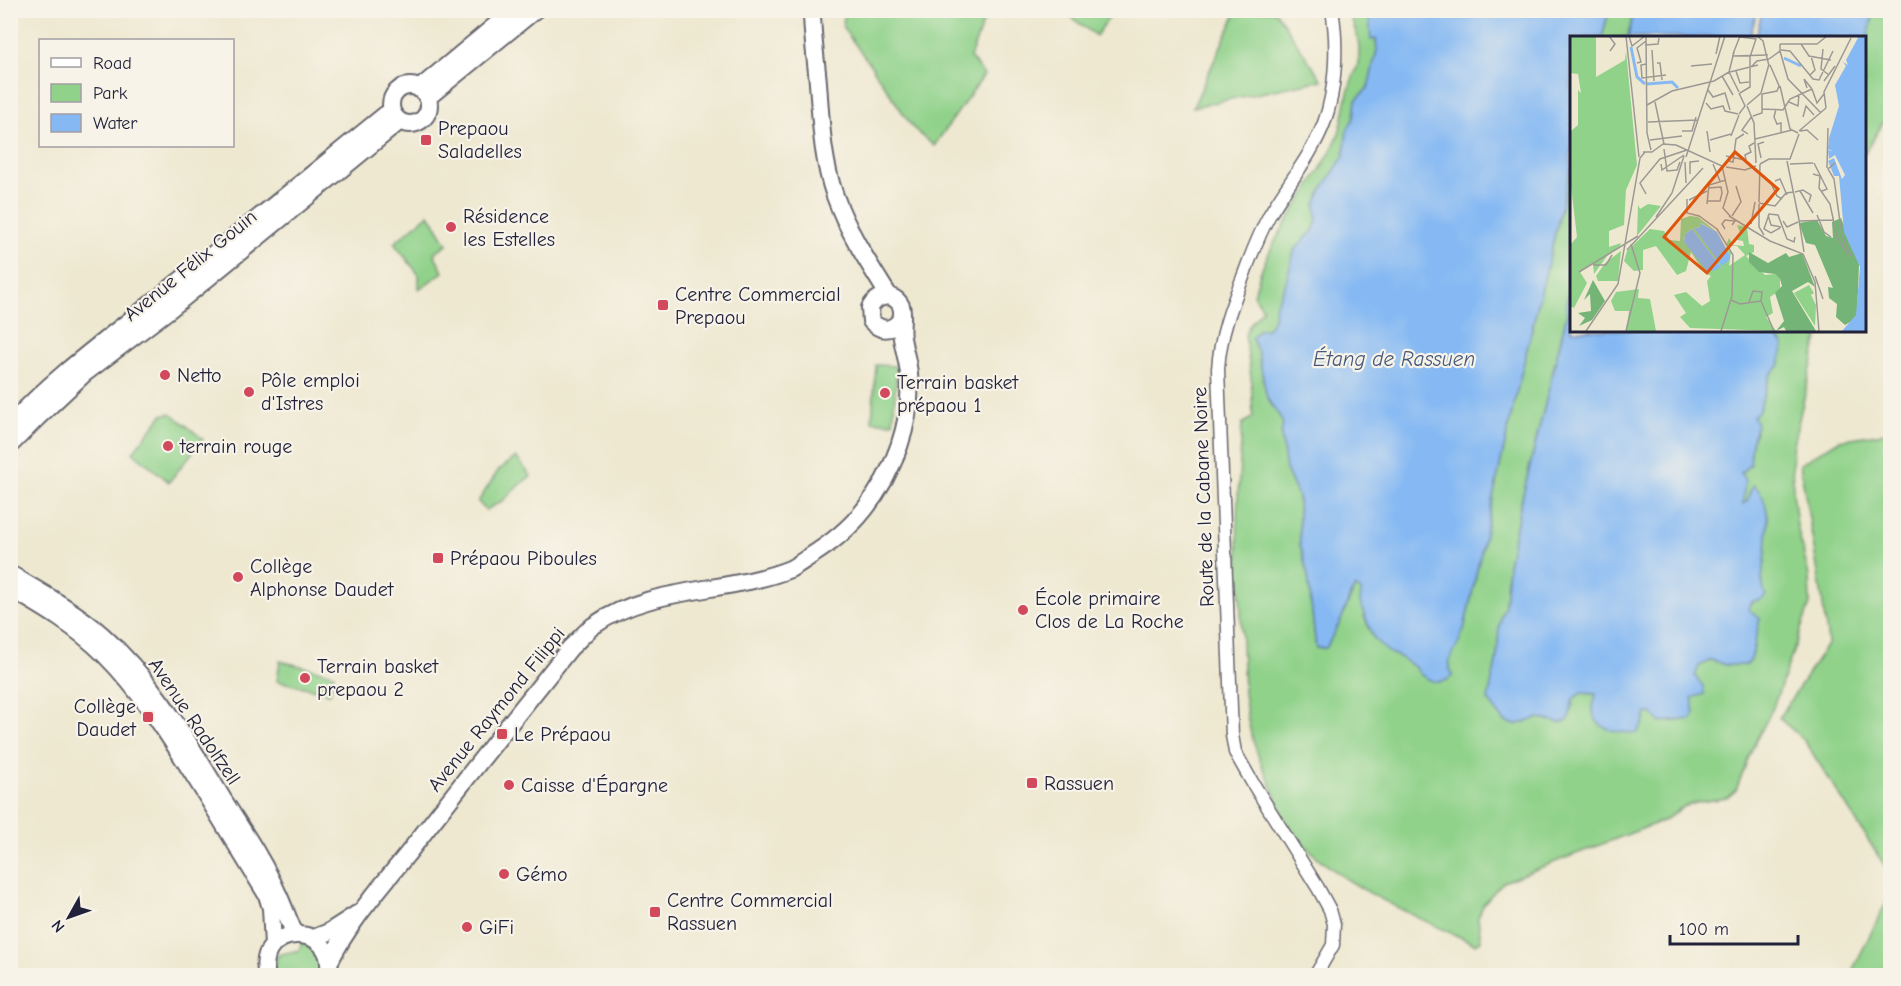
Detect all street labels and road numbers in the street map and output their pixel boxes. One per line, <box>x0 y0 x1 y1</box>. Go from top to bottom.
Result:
street label: Avenue Félix Gouin <box>119 205 261 326</box>
street label: Route de la Cabane Noire <box>1188 387 1219 607</box>
street label: Avenue Raymond Filippi <box>423 623 570 796</box>
street label: Avenue Radolfzell <box>144 654 245 789</box>

